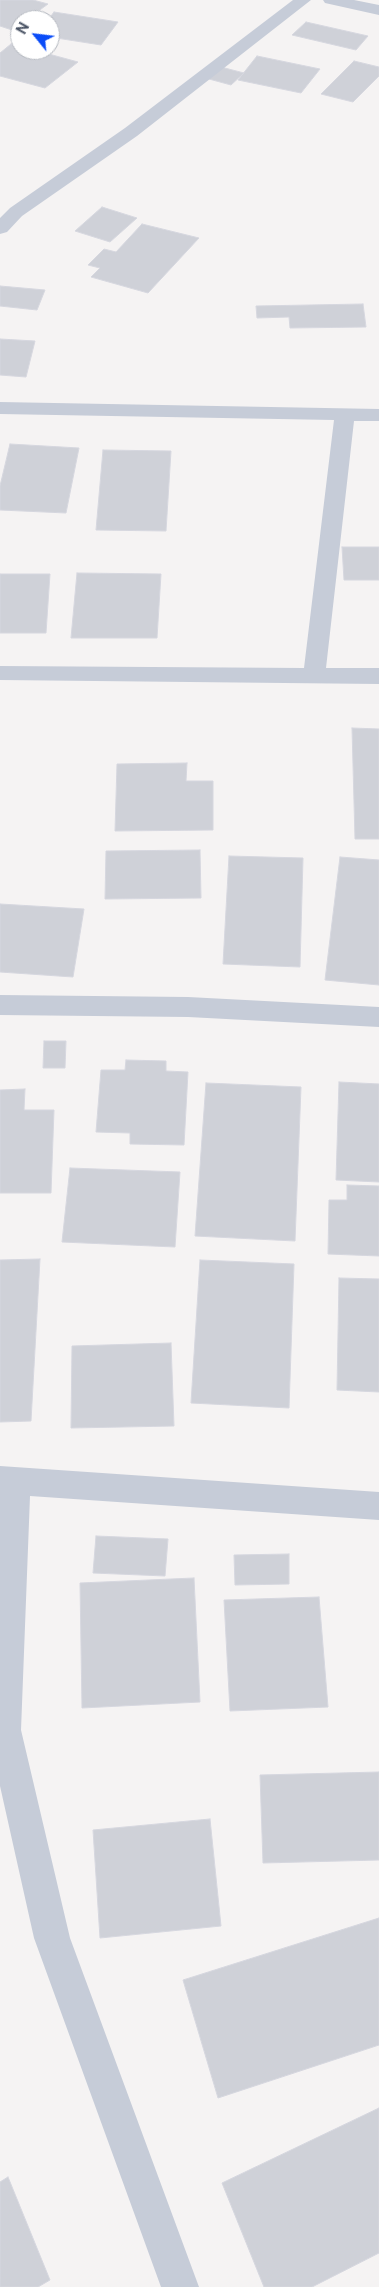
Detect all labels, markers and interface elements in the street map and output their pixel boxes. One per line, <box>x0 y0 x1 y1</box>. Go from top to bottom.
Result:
north arrow <box>10 10 60 60</box>
text: N <box>13 20 32 37</box>

